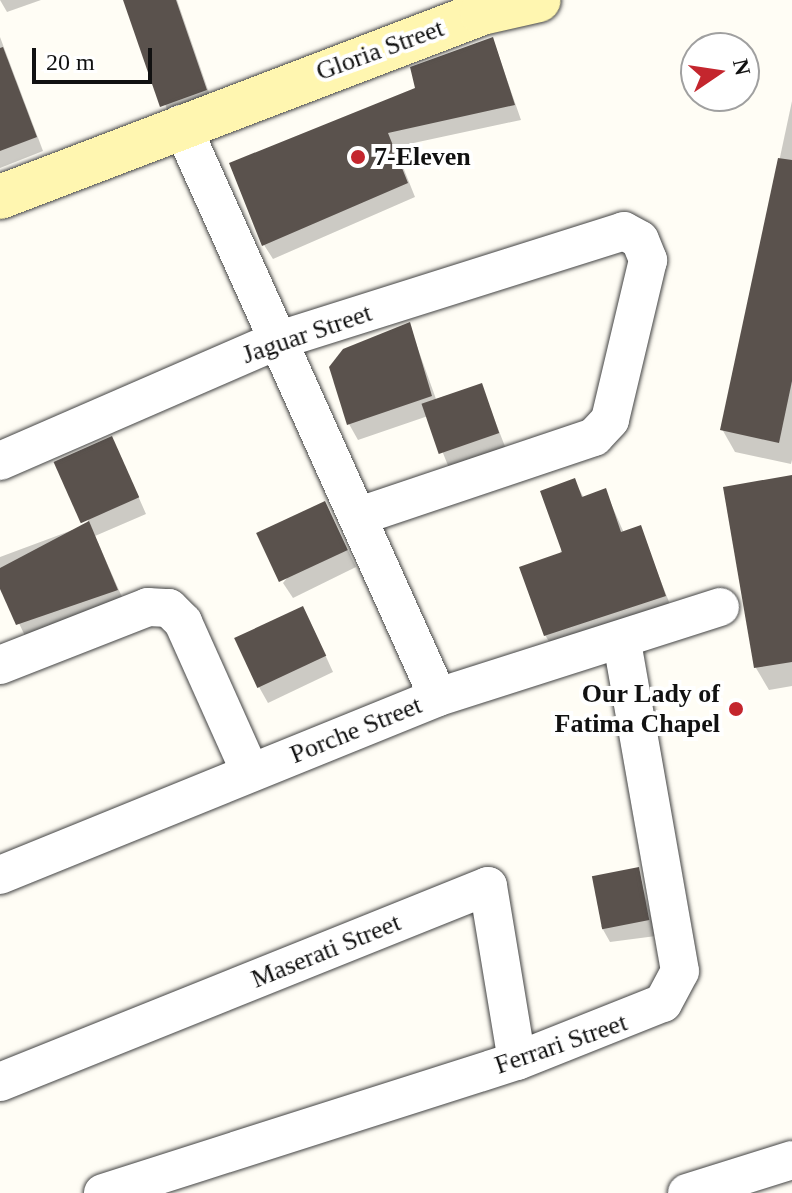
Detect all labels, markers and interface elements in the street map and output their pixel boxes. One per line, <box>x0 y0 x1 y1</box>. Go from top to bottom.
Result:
street label: Gloria Street <box>312 12 448 88</box>
scale bar <box>36 32 156 82</box>
north arrow <box>680 32 760 112</box>
text: 20 m <box>46 49 95 75</box>
text: N <box>728 56 756 77</box>
place label: 7-Eleven <box>374 141 471 173</box>
marker: 7-Eleven <box>349 148 367 166</box>
street label: Jaguar Street <box>238 297 376 371</box>
place label: Our Lady of Fatima Chapel <box>555 678 720 740</box>
street label: Porche Street <box>286 689 426 771</box>
marker: Our Lady of Fatima Chapel <box>727 700 745 718</box>
street label: Maserati Street <box>247 907 405 995</box>
street label: Ferrari Street <box>491 1007 631 1081</box>

